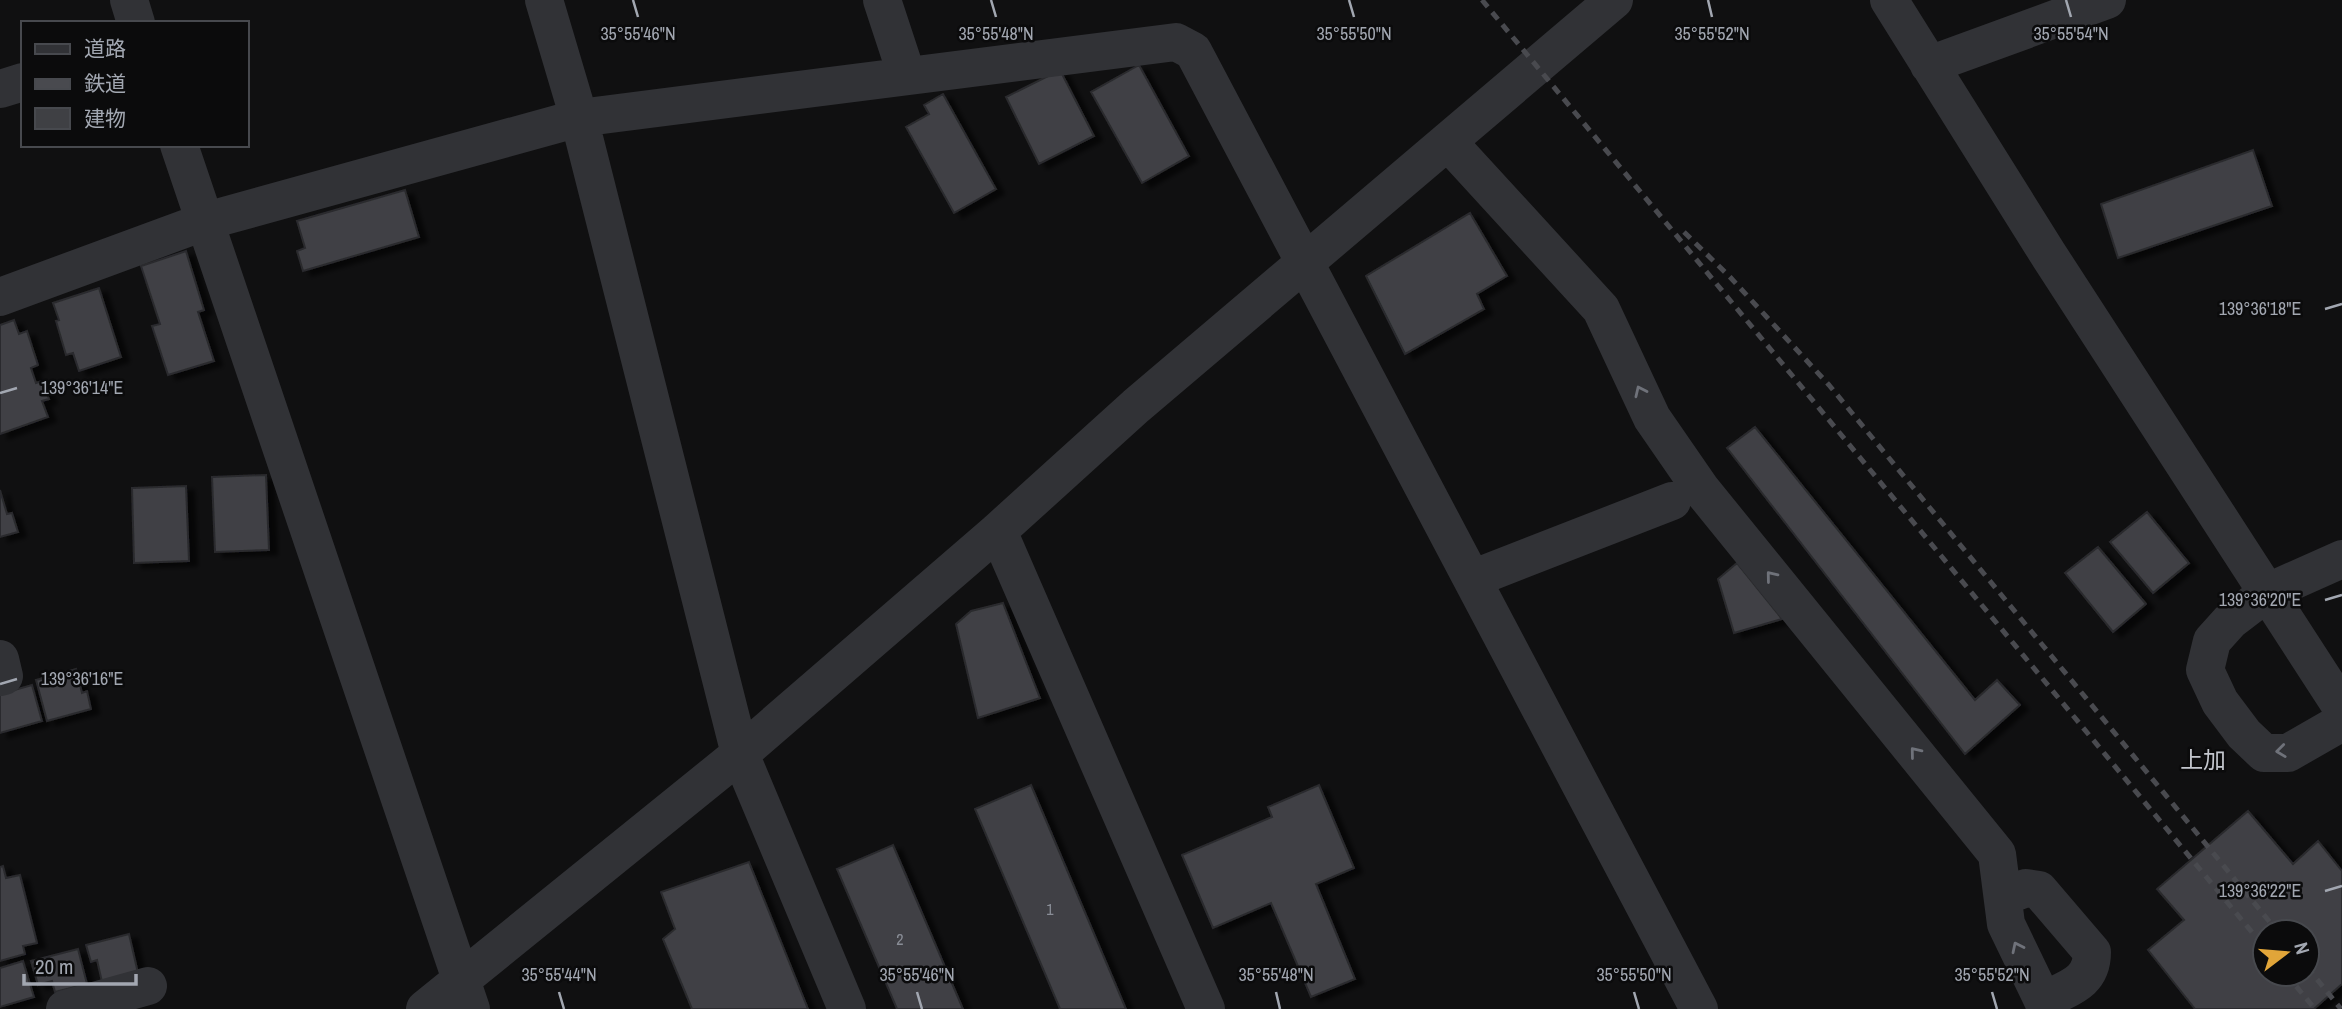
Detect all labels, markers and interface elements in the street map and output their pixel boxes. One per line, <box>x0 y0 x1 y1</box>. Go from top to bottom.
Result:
legend <box>21 21 248 147</box>
text: 35°55'46"N <box>600 21 676 46</box>
text: 35°55'48"N <box>958 21 1034 46</box>
text: 35°55'50"N <box>1316 21 1392 46</box>
text: 35°55'52"N <box>1674 21 1750 46</box>
text: 35°55'54"N <box>2033 21 2109 46</box>
text: 道路 <box>84 34 126 63</box>
text: 鉄道 <box>84 69 126 98</box>
text: 建物 <box>84 104 126 133</box>
text: 139°36'18"E <box>2219 296 2301 321</box>
text: 139°36'14"E <box>41 375 123 400</box>
one-way arrow <box>1634 386 1648 398</box>
one-way arrow <box>1767 571 1780 583</box>
text: 139°36'20"E <box>2219 587 2301 612</box>
text: 139°36'16"E <box>41 666 123 691</box>
district label: 上加 <box>2180 744 2226 775</box>
one-way arrow <box>2275 744 2287 759</box>
one-way arrow <box>1911 748 1923 761</box>
text: 139°36'22"E <box>2219 878 2301 903</box>
house number: 1 <box>1046 898 1054 920</box>
north arrow <box>2251 918 2321 988</box>
house number: 2 <box>896 928 904 950</box>
text: N <box>2288 939 2316 957</box>
scale bar <box>24 942 136 986</box>
one-way arrow <box>2012 942 2026 954</box>
text: 20 m <box>35 952 73 981</box>
text: 35°55'44"N <box>521 962 597 987</box>
text: 35°55'46"N <box>879 962 955 987</box>
text: 35°55'48"N <box>1238 962 1314 987</box>
text: 35°55'50"N <box>1596 962 1672 987</box>
text: 35°55'52"N <box>1954 962 2030 987</box>

